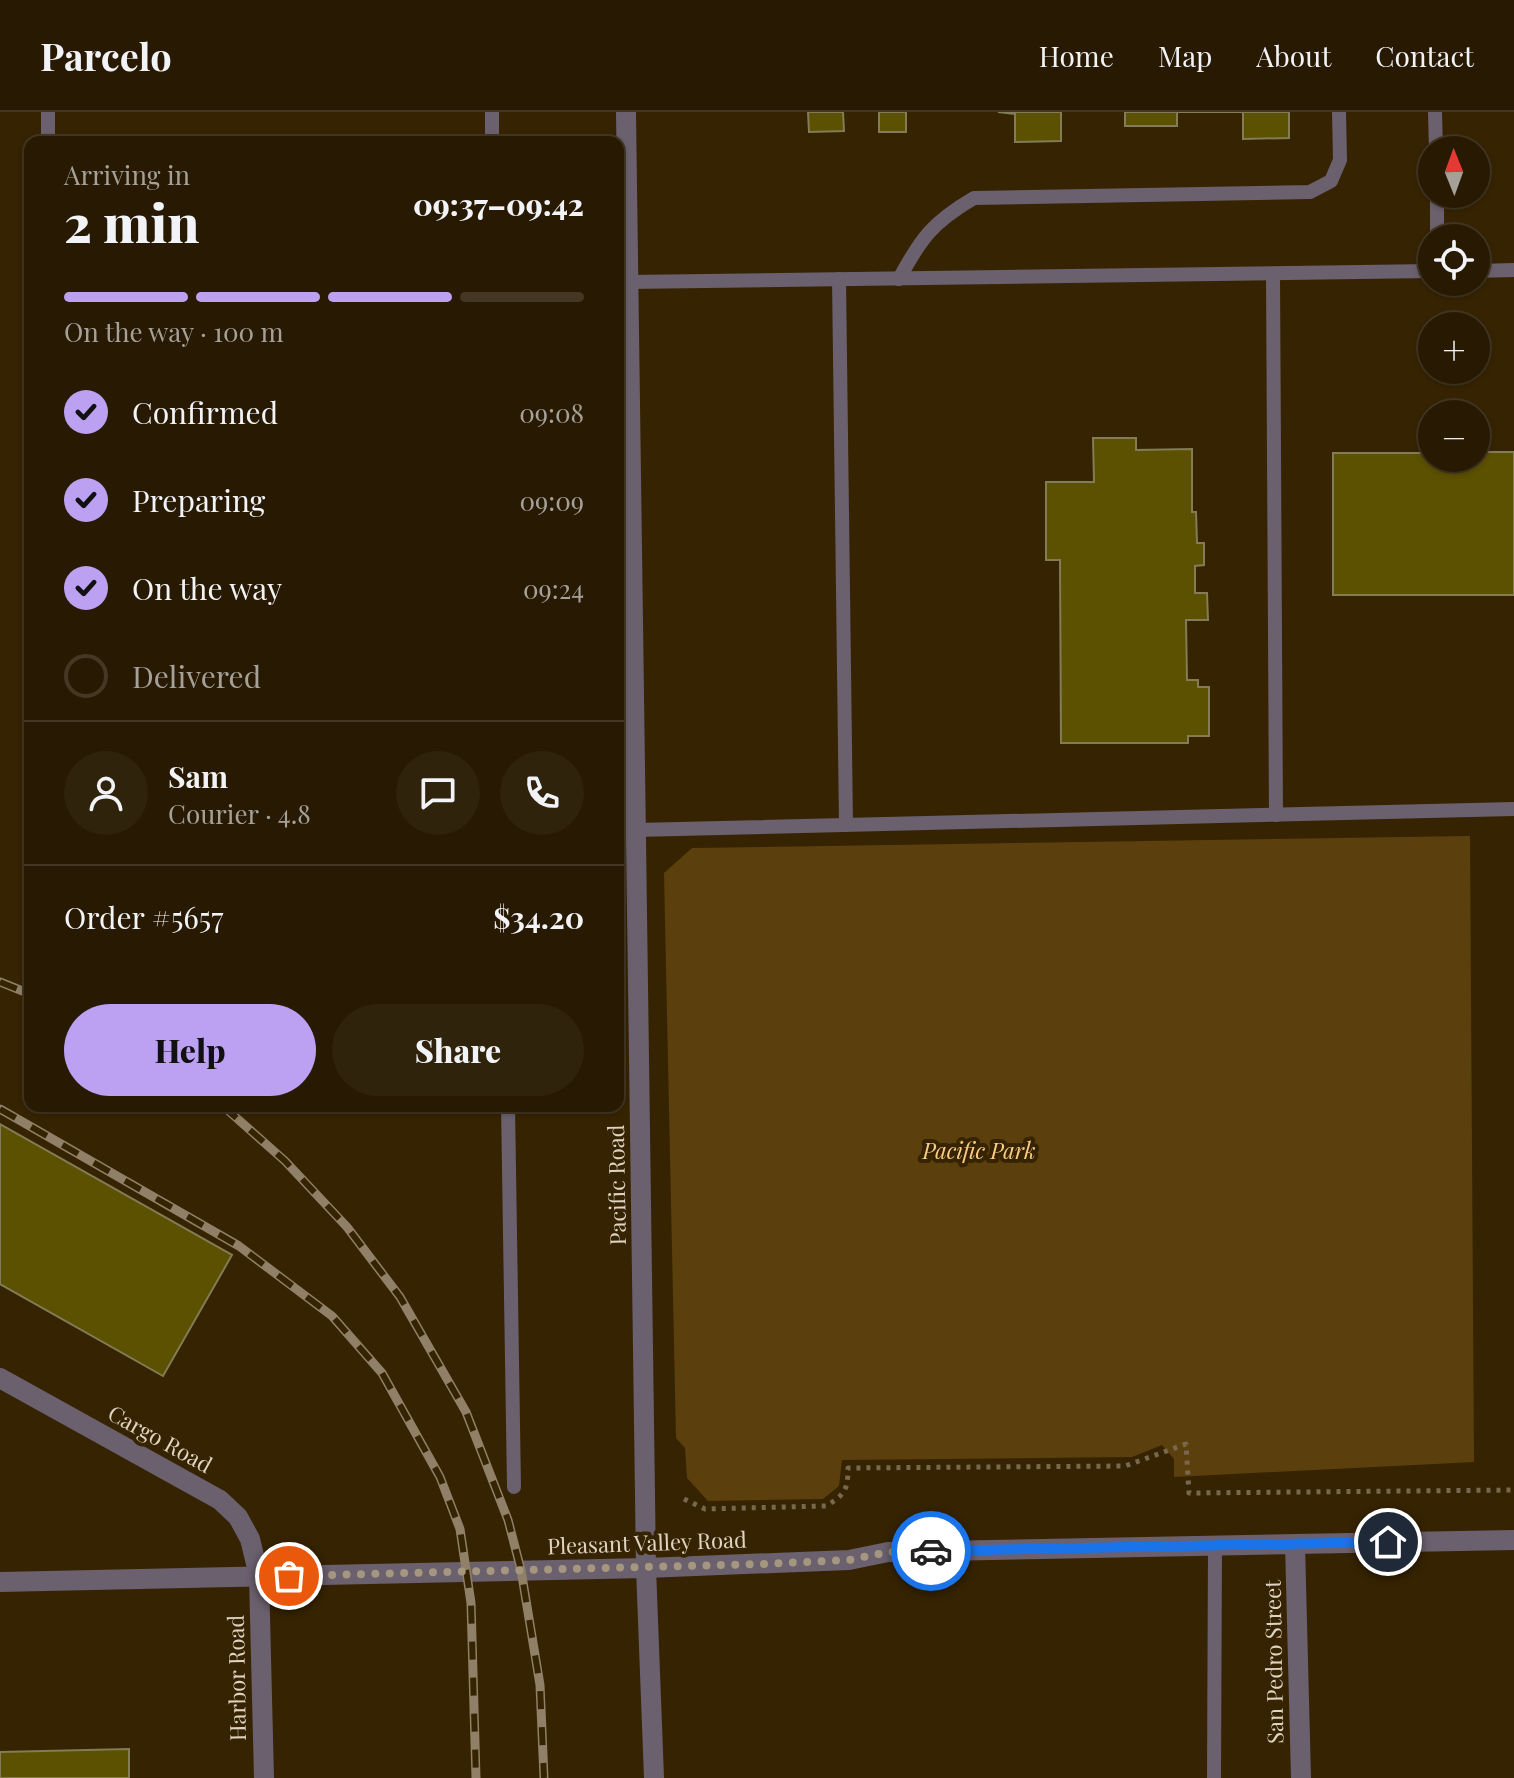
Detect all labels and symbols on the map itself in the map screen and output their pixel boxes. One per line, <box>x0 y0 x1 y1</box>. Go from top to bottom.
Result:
north arrow <box>1418 136 1490 208</box>
street label: Pacific Road <box>600 1124 632 1246</box>
park label: Pacific Park <box>921 1135 1036 1165</box>
street label: Cargo Road <box>103 1397 218 1479</box>
pin <box>1354 1508 1422 1576</box>
courier <box>891 1511 971 1591</box>
street label: Pleasant Valley Road <box>547 1524 747 1560</box>
pin <box>255 1542 323 1610</box>
street label: San Pedro Street <box>1257 1579 1289 1744</box>
street label: Harbor Road <box>220 1614 252 1741</box>

